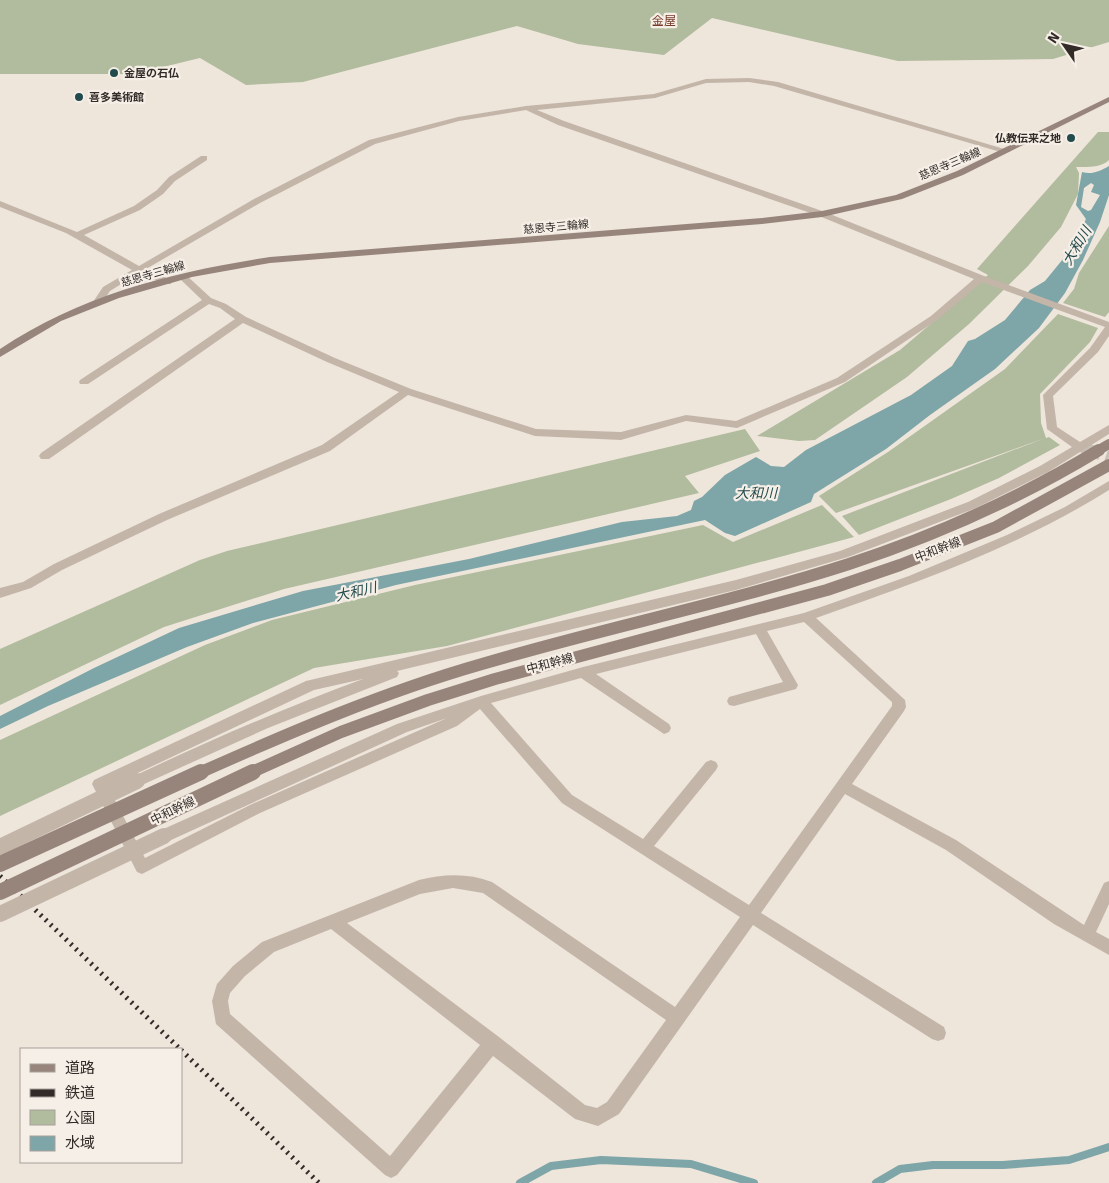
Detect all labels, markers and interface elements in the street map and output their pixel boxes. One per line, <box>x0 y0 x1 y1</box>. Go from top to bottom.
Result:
district label: 金屋 <box>652 14 676 29</box>
north arrow <box>1039 20 1089 70</box>
text: N <box>1044 29 1063 47</box>
marker: 金屋の石仏 <box>108 67 120 79</box>
place label: 金屋の石仏 <box>124 67 179 80</box>
marker: 喜多美術館 <box>73 91 85 103</box>
place label: 喜多美術館 <box>89 91 144 104</box>
place label: 仏教伝来之地 <box>995 132 1061 145</box>
marker: 仏教伝来之地 <box>1065 132 1077 144</box>
street label: 慈恩寺三輪線 <box>917 145 983 183</box>
street label: 慈恩寺三輪線 <box>523 218 589 236</box>
water label: 大和川 <box>1059 222 1096 268</box>
street label: 慈恩寺三輪線 <box>119 259 187 289</box>
water label: 大和川 <box>735 485 779 502</box>
street label: 中和幹線 <box>913 534 963 566</box>
water label: 大和川 <box>334 579 380 605</box>
street label: 中和幹線 <box>525 651 575 677</box>
street label: 中和幹線 <box>148 794 198 828</box>
legend <box>20 1048 182 1163</box>
text: 道路 <box>65 1059 95 1077</box>
text: 鉄道 <box>65 1084 95 1102</box>
text: 公園 <box>65 1109 95 1127</box>
text: 水域 <box>65 1134 95 1152</box>

